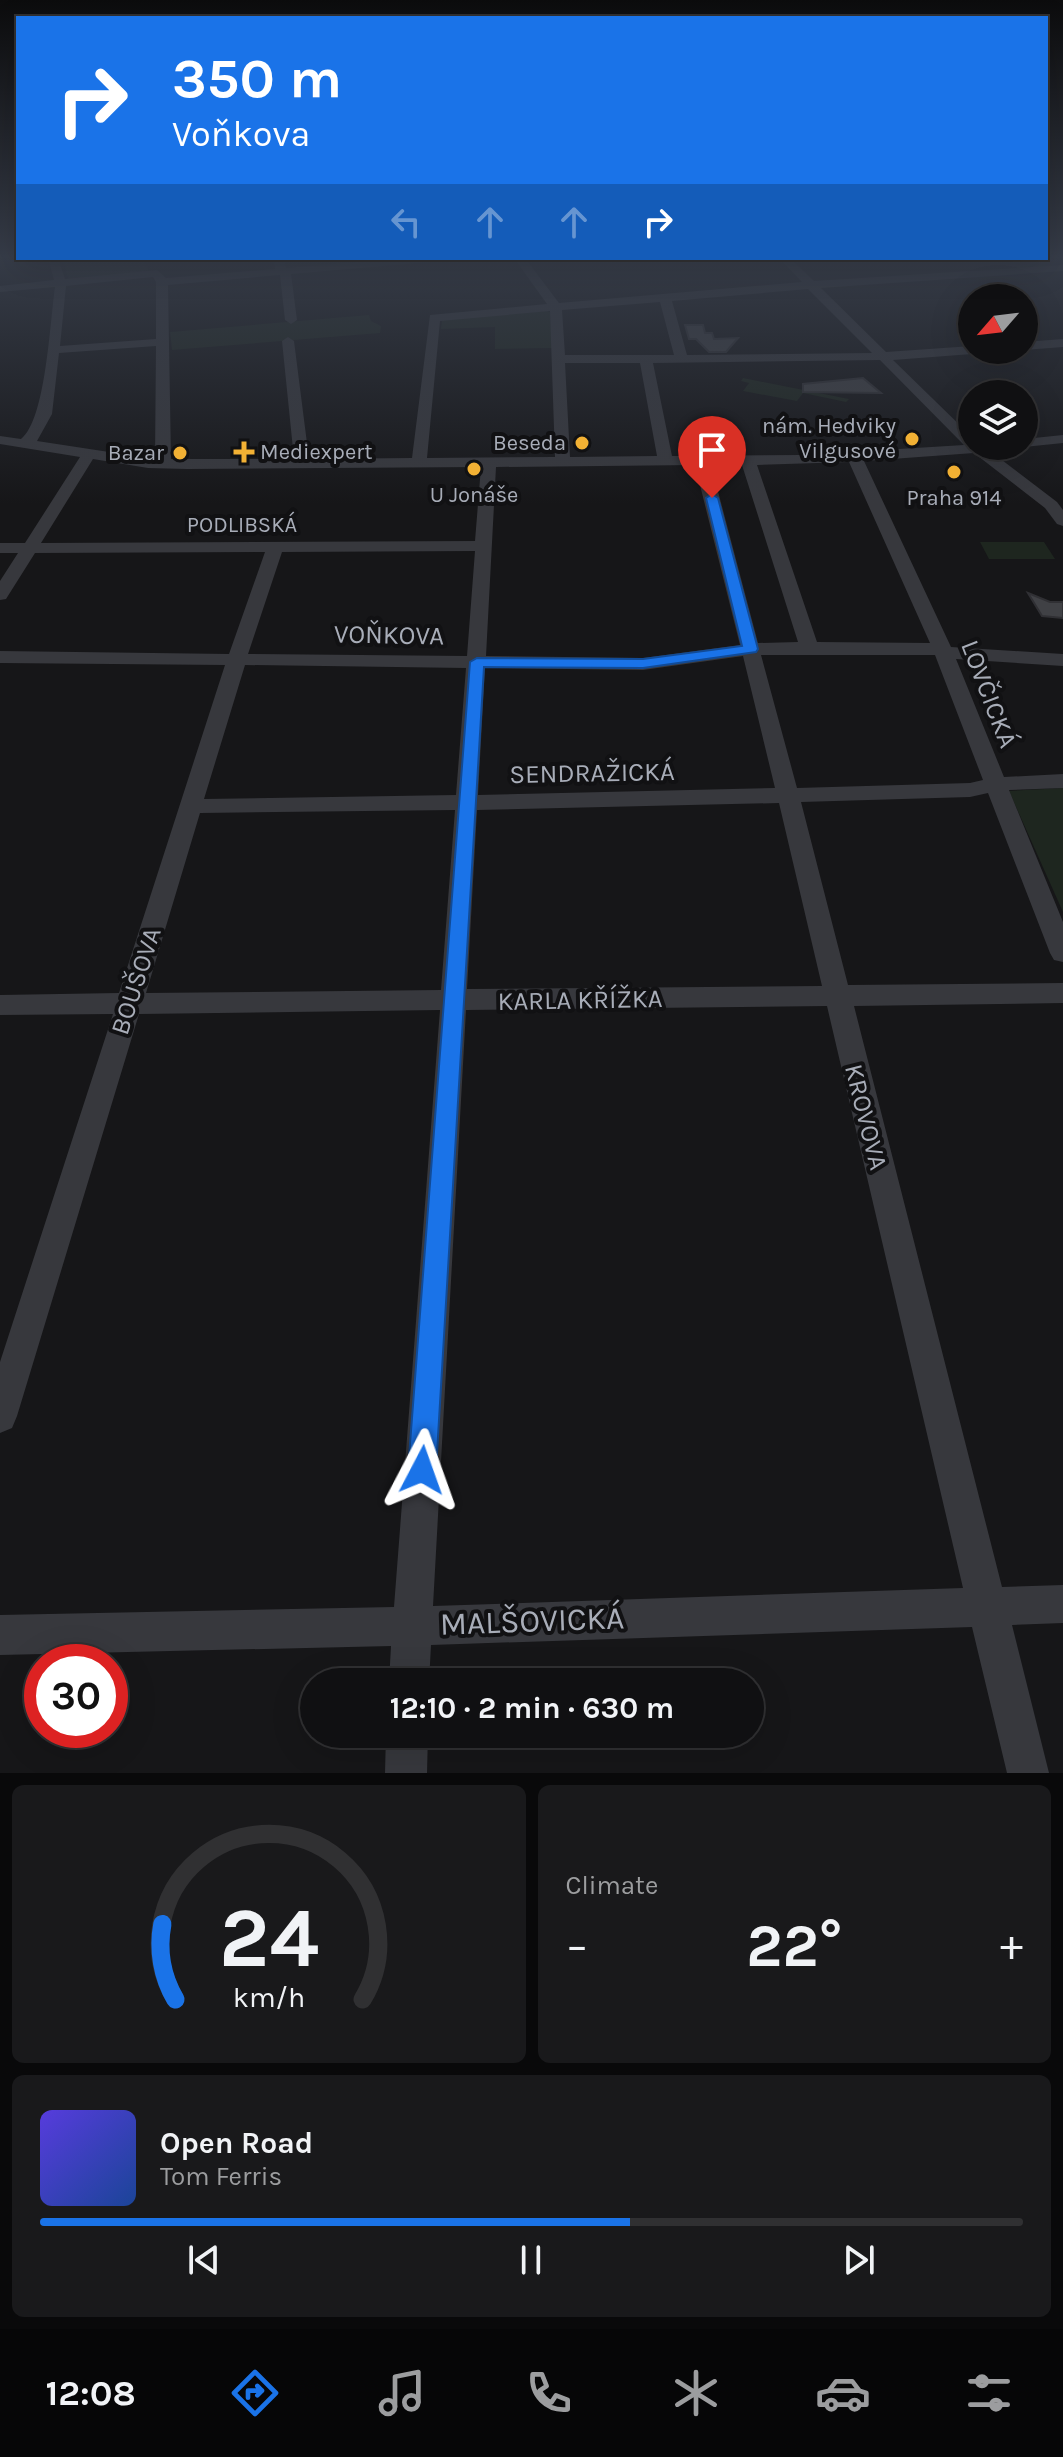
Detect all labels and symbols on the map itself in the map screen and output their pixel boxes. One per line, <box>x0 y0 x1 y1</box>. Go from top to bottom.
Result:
north arrow <box>958 284 1038 364</box>
place label: nám. Hedviky Vilgusové <box>762 413 896 464</box>
pin <box>678 416 746 498</box>
place label: Beseda <box>493 430 566 456</box>
marker: nám. Hedviky Vilgusové <box>903 430 921 448</box>
marker: Beseda <box>573 434 591 452</box>
place label: Mediexpert <box>260 439 372 465</box>
place label: Bazar <box>108 440 164 466</box>
marker: Mediexpert <box>235 443 253 461</box>
marker: Bazar <box>171 444 189 462</box>
marker: U Jonáše <box>465 460 483 478</box>
marker: Praha 914 <box>945 463 963 481</box>
place label: U Jonáše <box>430 482 518 508</box>
place label: Praha 914 <box>906 485 1002 511</box>
street label: PODLIBSKÁ <box>187 511 298 538</box>
street label: VOŇKOVA <box>334 619 444 651</box>
street label: LOVČICKÁ <box>954 635 1025 752</box>
street label: SENDRAŽICKÁ <box>509 755 675 790</box>
street label: BOUŠOVA <box>103 923 168 1039</box>
street label: KARLA KŘÍŽKA <box>497 982 663 1017</box>
street label: KROVOVA <box>838 1061 894 1173</box>
position arrow <box>380 1428 464 1512</box>
street label: MALŠOVICKÁ <box>439 1597 625 1643</box>
speed limit sign: 30 <box>24 1644 128 1748</box>

